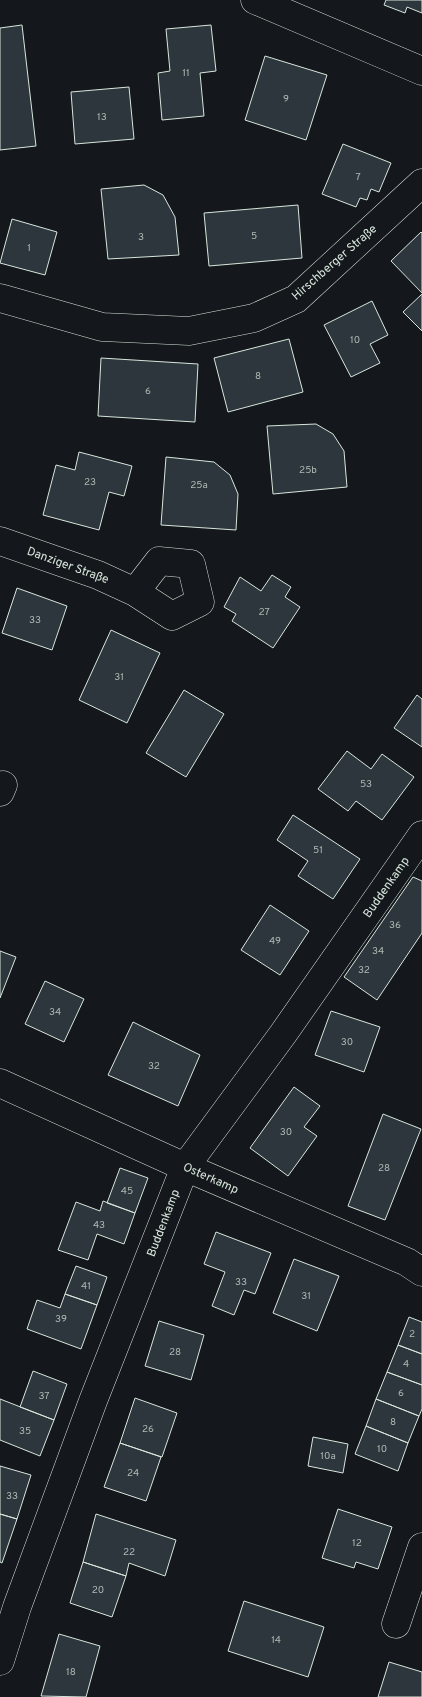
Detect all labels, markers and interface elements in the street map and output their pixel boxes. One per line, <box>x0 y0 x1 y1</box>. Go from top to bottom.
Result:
house number: 11 <box>182 67 190 80</box>
house number: 9 <box>283 93 289 106</box>
house number: 13 <box>97 111 107 124</box>
house number: 7 <box>355 171 361 184</box>
street label: Hirschberger Straße <box>289 221 381 304</box>
house number: 5 <box>251 230 257 243</box>
house number: 3 <box>138 231 144 244</box>
house number: 1 <box>27 242 31 255</box>
house number: 10 <box>350 334 360 347</box>
house number: 8 <box>255 370 261 383</box>
house number: 6 <box>145 385 151 398</box>
house number: 25b <box>299 464 317 477</box>
house number: 23 <box>84 476 96 489</box>
house number: 25a <box>190 479 208 492</box>
street label: Danziger Straße <box>25 544 111 588</box>
house number: 27 <box>258 606 270 619</box>
house number: 33 <box>29 614 41 627</box>
house number: 31 <box>114 671 124 684</box>
house number: 53 <box>360 778 372 791</box>
house number: 51 <box>313 844 323 857</box>
street label: Buddenkamp <box>360 854 414 921</box>
house number: 36 <box>389 919 401 932</box>
house number: 49 <box>269 935 281 948</box>
house number: 34 <box>372 945 384 958</box>
house number: 32 <box>358 964 370 977</box>
house number: 34 <box>49 1006 61 1019</box>
house number: 30 <box>341 1036 353 1049</box>
house number: 32 <box>148 1060 160 1073</box>
house number: 30 <box>280 1126 292 1139</box>
street label: Osterkamp <box>180 1160 241 1198</box>
house number: 28 <box>378 1162 390 1175</box>
house number: 45 <box>121 1185 133 1198</box>
street label: Buddenkamp <box>144 1187 184 1259</box>
house number: 43 <box>93 1219 105 1232</box>
house number: 33 <box>235 1276 247 1289</box>
house number: 41 <box>81 1280 91 1293</box>
house number: 31 <box>301 1290 311 1303</box>
house number: 39 <box>55 1313 67 1326</box>
house number: 2 <box>409 1328 415 1341</box>
house number: 28 <box>169 1346 181 1359</box>
house number: 4 <box>403 1358 409 1371</box>
house number: 6 <box>398 1387 404 1400</box>
house number: 37 <box>38 1390 50 1403</box>
house number: 8 <box>390 1416 396 1429</box>
house number: 26 <box>142 1423 154 1436</box>
house number: 35 <box>19 1425 31 1438</box>
house number: 10 <box>377 1443 387 1456</box>
house number: 10a <box>320 1450 336 1463</box>
house number: 24 <box>127 1467 139 1480</box>
house number: 33 <box>6 1490 18 1503</box>
house number: 12 <box>352 1537 362 1550</box>
house number: 22 <box>123 1546 135 1559</box>
house number: 20 <box>92 1584 104 1597</box>
house number: 14 <box>271 1634 281 1647</box>
house number: 18 <box>66 1666 76 1679</box>

